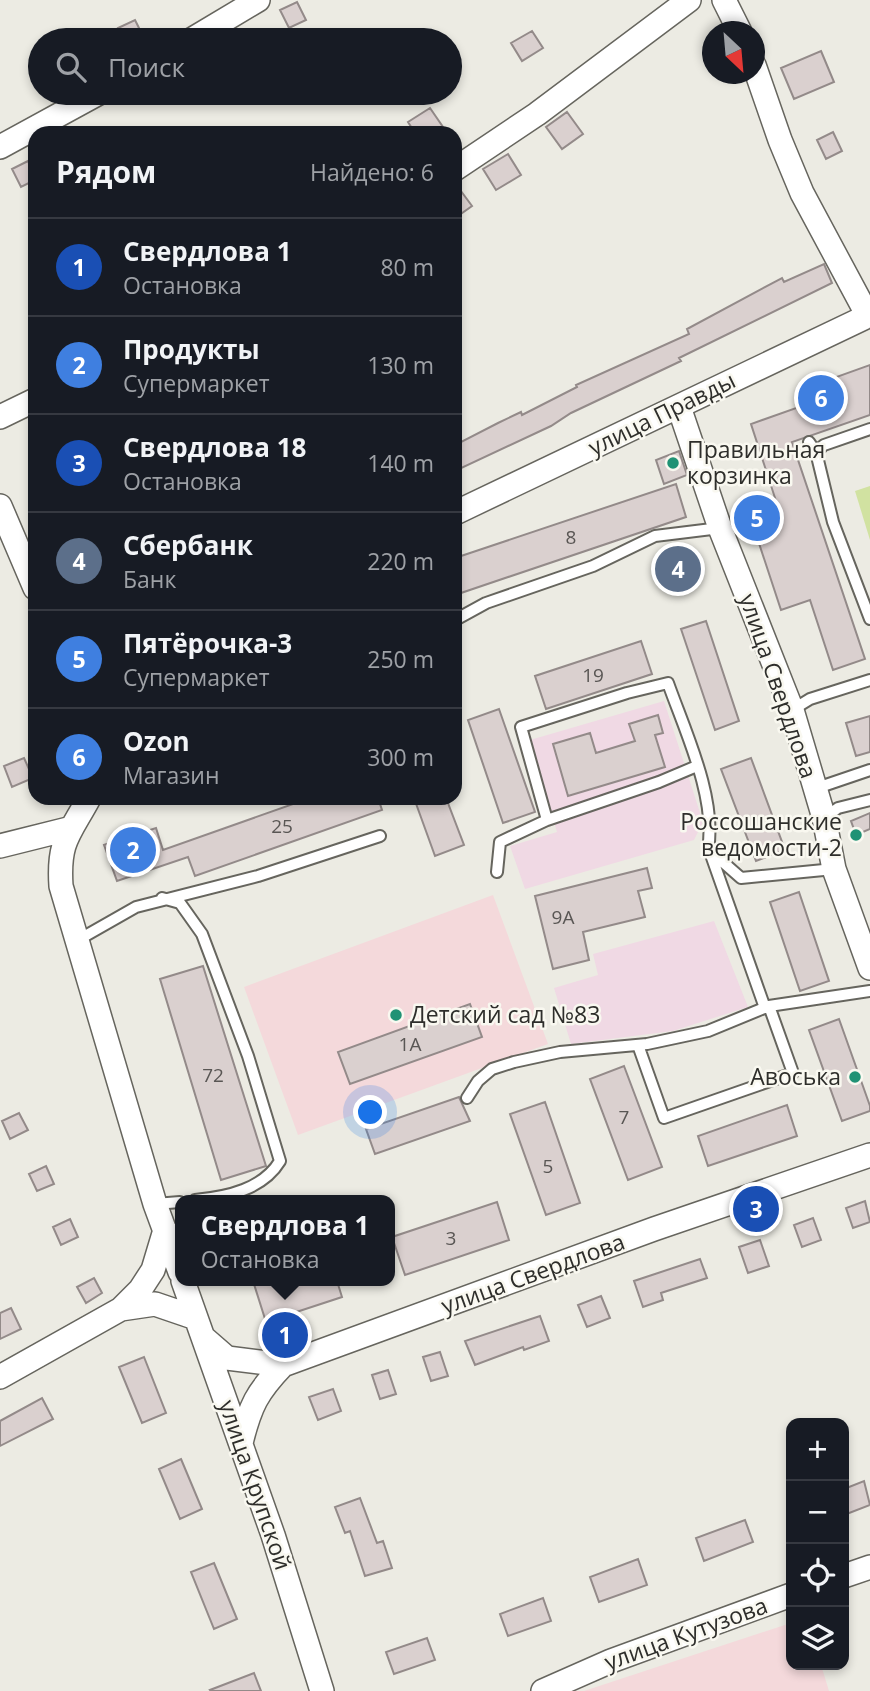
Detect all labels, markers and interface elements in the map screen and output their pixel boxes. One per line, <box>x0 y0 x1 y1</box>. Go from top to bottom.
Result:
north arrow <box>702 21 765 84</box>
search box <box>28 28 462 105</box>
icon: search <box>52 48 90 86</box>
text: Поиск <box>108 49 185 85</box>
text: Рядом <box>56 151 156 192</box>
text: Найдено: 6 <box>310 156 434 188</box>
text: Свердлова 1 <box>123 233 292 269</box>
text: 1 <box>72 251 86 283</box>
text: 80 m <box>380 251 434 283</box>
text: Остановка <box>123 269 242 301</box>
text: Продукты <box>123 331 260 367</box>
text: 2 <box>72 349 86 381</box>
text: 130 m <box>367 349 434 381</box>
street label: улица Правды <box>583 364 741 463</box>
text: Супермаркет <box>123 367 270 399</box>
pin: 6 <box>798 372 844 424</box>
text: Свердлова 18 <box>123 429 306 465</box>
place label: Правильная корзинка <box>687 433 825 491</box>
text: 3 <box>72 447 86 479</box>
text: 140 m <box>367 447 434 479</box>
marker: Правильная корзинка <box>665 455 681 471</box>
text: Остановка <box>123 465 242 497</box>
pin: 5 <box>734 492 780 544</box>
house number: 8 <box>566 524 576 550</box>
text: Сбербанк <box>123 527 253 563</box>
pin: 4 <box>655 543 701 595</box>
text: 4 <box>72 545 86 577</box>
text: 220 m <box>367 545 434 577</box>
text: Банк <box>123 563 176 595</box>
street label: улица Свердлова <box>732 589 826 782</box>
text: Пятёрочка-3 <box>123 625 292 661</box>
text: 5 <box>72 643 86 675</box>
text: 250 m <box>367 643 434 675</box>
text: Супермаркет <box>123 661 270 693</box>
house number: 19 <box>582 662 604 688</box>
text: Ozon <box>123 723 190 759</box>
text: 6 <box>72 741 86 773</box>
text: 300 m <box>367 741 434 773</box>
text: Магазин <box>123 759 219 791</box>
place label: Россошанские ведомости-2 <box>680 805 842 863</box>
house number: 25 <box>271 813 293 839</box>
pin: 2 <box>110 824 156 876</box>
marker: Россошанские ведомости-2 <box>848 827 864 843</box>
house number: 9А <box>552 904 574 930</box>
place label: Детский сад №83 <box>410 998 600 1030</box>
marker: Детский сад №83 <box>388 1007 404 1023</box>
house number: 1А <box>399 1031 421 1057</box>
place label: Авоська <box>750 1060 841 1092</box>
house number: 72 <box>202 1062 224 1088</box>
marker: Авоська <box>847 1069 863 1085</box>
your location <box>353 1095 387 1129</box>
house number: 7 <box>619 1104 629 1130</box>
house number: 5 <box>543 1153 553 1179</box>
pin: 3 <box>733 1183 779 1235</box>
popup <box>175 1195 395 1286</box>
text: Свердлова 1 <box>201 1207 369 1243</box>
street label: улица Свердлова <box>436 1225 629 1321</box>
house number: 3 <box>446 1225 456 1251</box>
text: Остановка <box>201 1243 320 1275</box>
pin: 1 <box>262 1309 308 1361</box>
street label: улица Крупской <box>212 1395 300 1574</box>
map controls <box>786 1418 849 1670</box>
button: + <box>786 1418 849 1481</box>
button: − <box>786 1481 849 1544</box>
button: locate <box>786 1544 849 1607</box>
street label: улица Кутузова <box>600 1589 772 1677</box>
button: layers <box>786 1607 849 1670</box>

